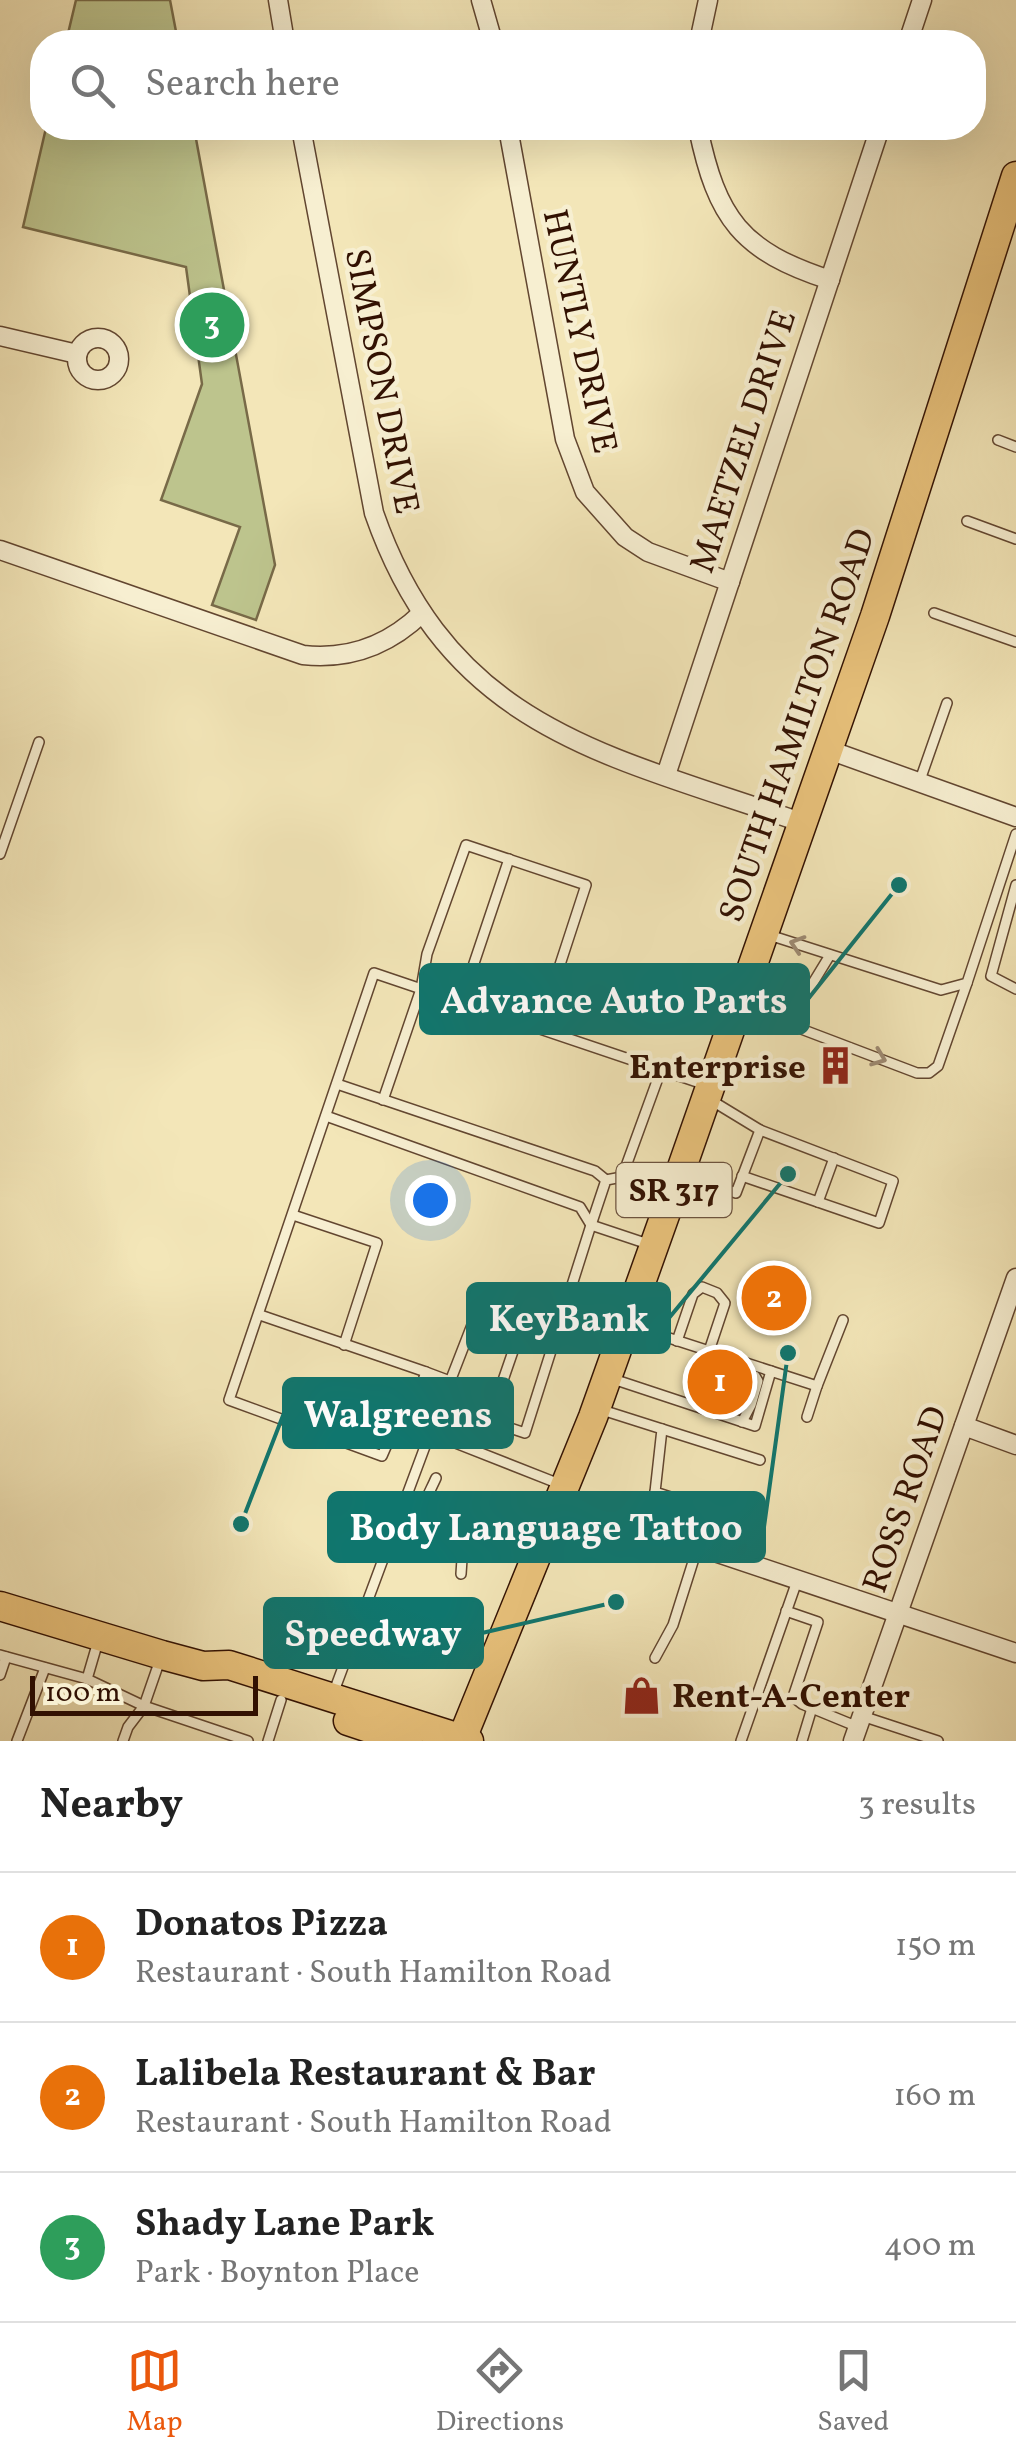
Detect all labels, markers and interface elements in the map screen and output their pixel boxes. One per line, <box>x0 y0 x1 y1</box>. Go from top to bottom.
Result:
search box <box>30 30 986 140</box>
icon: search <box>65 58 120 113</box>
text: Search here <box>145 59 340 112</box>
street label: HUNTLY DRIVE <box>529 205 627 458</box>
street label: SIMPSON DRIVE <box>331 245 429 518</box>
pin: 3 <box>180 288 244 362</box>
street label: MAETZEL DRIVE <box>680 304 810 579</box>
street label: SOUTH HAMILTON ROAD <box>709 523 889 929</box>
one-way arrow <box>789 935 806 956</box>
callout: Advance Auto Parts <box>421 965 808 1033</box>
text: Advance Auto Parts <box>440 977 788 1030</box>
place label: Enterprise <box>629 1045 806 1093</box>
building icon: Enterprise <box>815 1045 857 1087</box>
one-way arrow <box>869 1047 887 1067</box>
road number: SR 317 <box>616 1163 732 1217</box>
your location <box>405 1175 456 1226</box>
pin: 2 <box>742 1260 806 1336</box>
callout: KeyBank <box>468 1284 669 1352</box>
text: KeyBank <box>489 1295 649 1348</box>
pin: 1 <box>688 1344 752 1420</box>
callout: Walgreens <box>284 1379 512 1447</box>
text: Walgreens <box>304 1391 492 1444</box>
street label: ROSS ROAD <box>853 1400 961 1600</box>
callout: Body Language Tattoo <box>329 1493 764 1561</box>
text: Body Language Tattoo <box>349 1504 743 1557</box>
callout: Speedway <box>265 1599 482 1667</box>
text: Speedway <box>284 1610 462 1663</box>
scale bar <box>30 1671 258 1716</box>
text: 100 m <box>45 1674 120 1713</box>
shop icon: Rent-A-Center <box>621 1674 663 1716</box>
place label: Rent-A-Center <box>672 1674 910 1722</box>
text: Nearby <box>40 1777 183 1836</box>
text: 3 results <box>858 1784 976 1828</box>
text: Donatos Pizza <box>135 1899 388 1952</box>
text: 1 <box>66 1925 79 1969</box>
text: 150 m <box>895 1925 976 1969</box>
text: Restaurant · South Hamilton Road <box>135 1952 612 1996</box>
text: Lalibela Restaurant & Bar <box>135 2049 596 2102</box>
text: 2 <box>64 2075 81 2119</box>
text: 160 m <box>893 2075 976 2119</box>
text: Restaurant · South Hamilton Road <box>135 2102 612 2146</box>
text: Shady Lane Park <box>135 2199 434 2252</box>
text: 3 <box>64 2225 81 2269</box>
text: 400 m <box>884 2225 976 2269</box>
text: Park · Boynton Place <box>135 2252 420 2296</box>
tab: Map <box>127 2343 183 2442</box>
tab: Directions <box>436 2343 564 2442</box>
tab: Saved <box>817 2343 889 2442</box>

